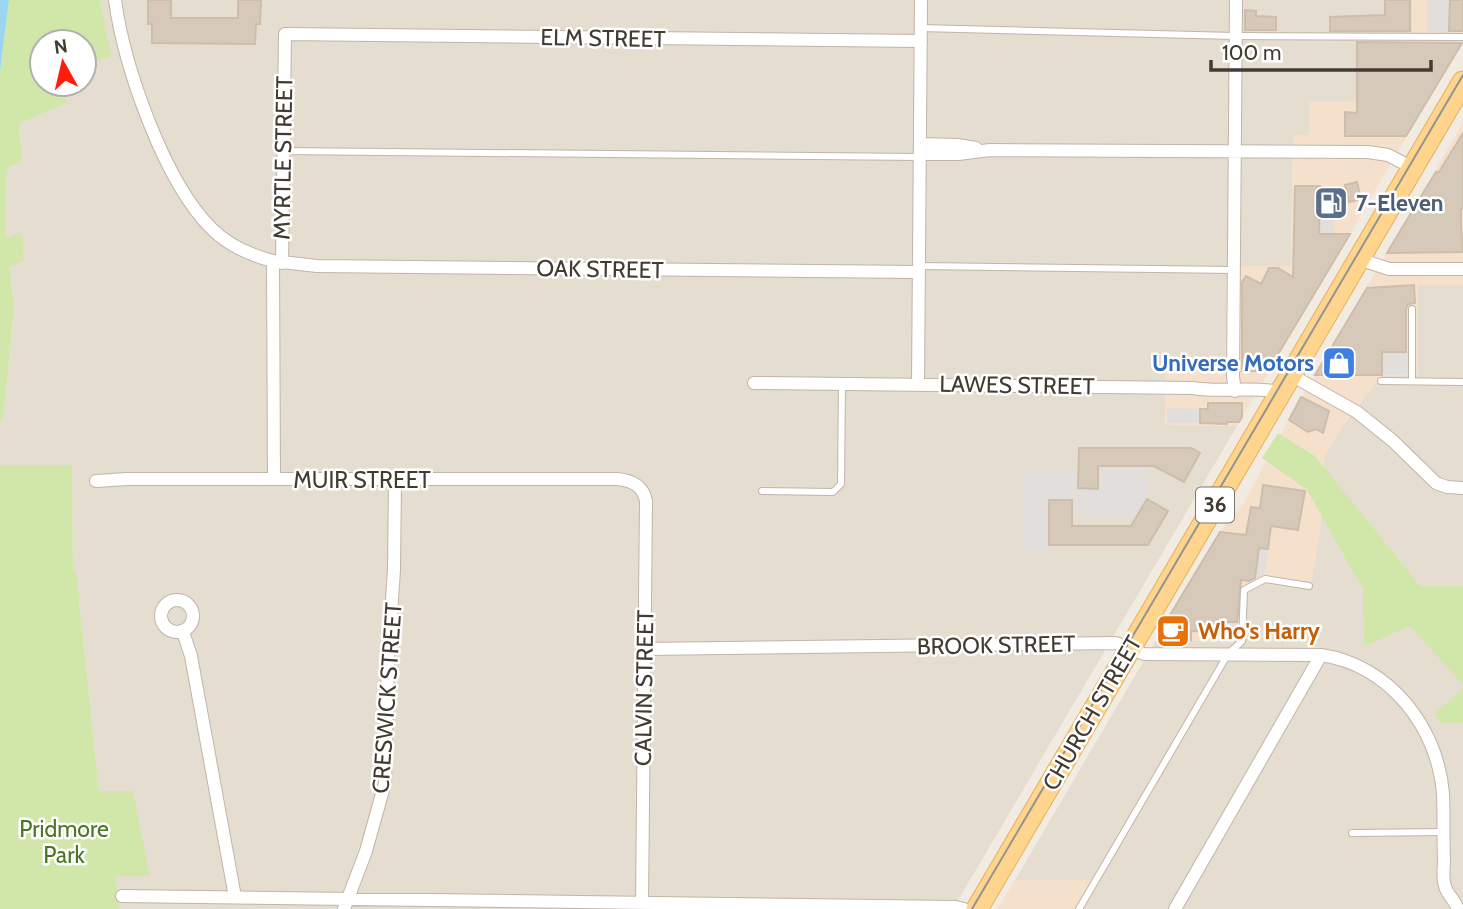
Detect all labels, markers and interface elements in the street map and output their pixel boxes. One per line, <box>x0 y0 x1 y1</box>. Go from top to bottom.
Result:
street label: ELM STREET <box>540 23 666 53</box>
north arrow <box>28 28 98 98</box>
scale bar <box>1211 28 1432 72</box>
text: N <box>52 34 69 59</box>
text: 100 m <box>1222 40 1281 65</box>
street label: MYRTLE STREET <box>268 76 298 240</box>
fuel station icon: 7-Eleven <box>1312 184 1350 222</box>
place label: 7-Eleven <box>1356 189 1443 217</box>
street label: OAK STREET <box>536 254 664 284</box>
shop icon: Universe Motors <box>1320 344 1358 382</box>
place label: Universe Motors <box>1152 349 1314 377</box>
street label: LAWES STREET <box>939 370 1095 400</box>
street label: MUIR STREET <box>293 466 431 494</box>
road number: 36 <box>1196 488 1234 522</box>
street label: CRESWICK STREET <box>366 602 408 794</box>
street label: CALVIN STREET <box>629 610 659 766</box>
cafe icon: Who's Harry <box>1154 612 1192 650</box>
place label: Who's Harry <box>1198 617 1321 645</box>
street label: BROOK STREET <box>917 630 1075 660</box>
street label: CHURCH STREET <box>1036 631 1148 795</box>
park label: Pridmore Park <box>19 815 109 869</box>

